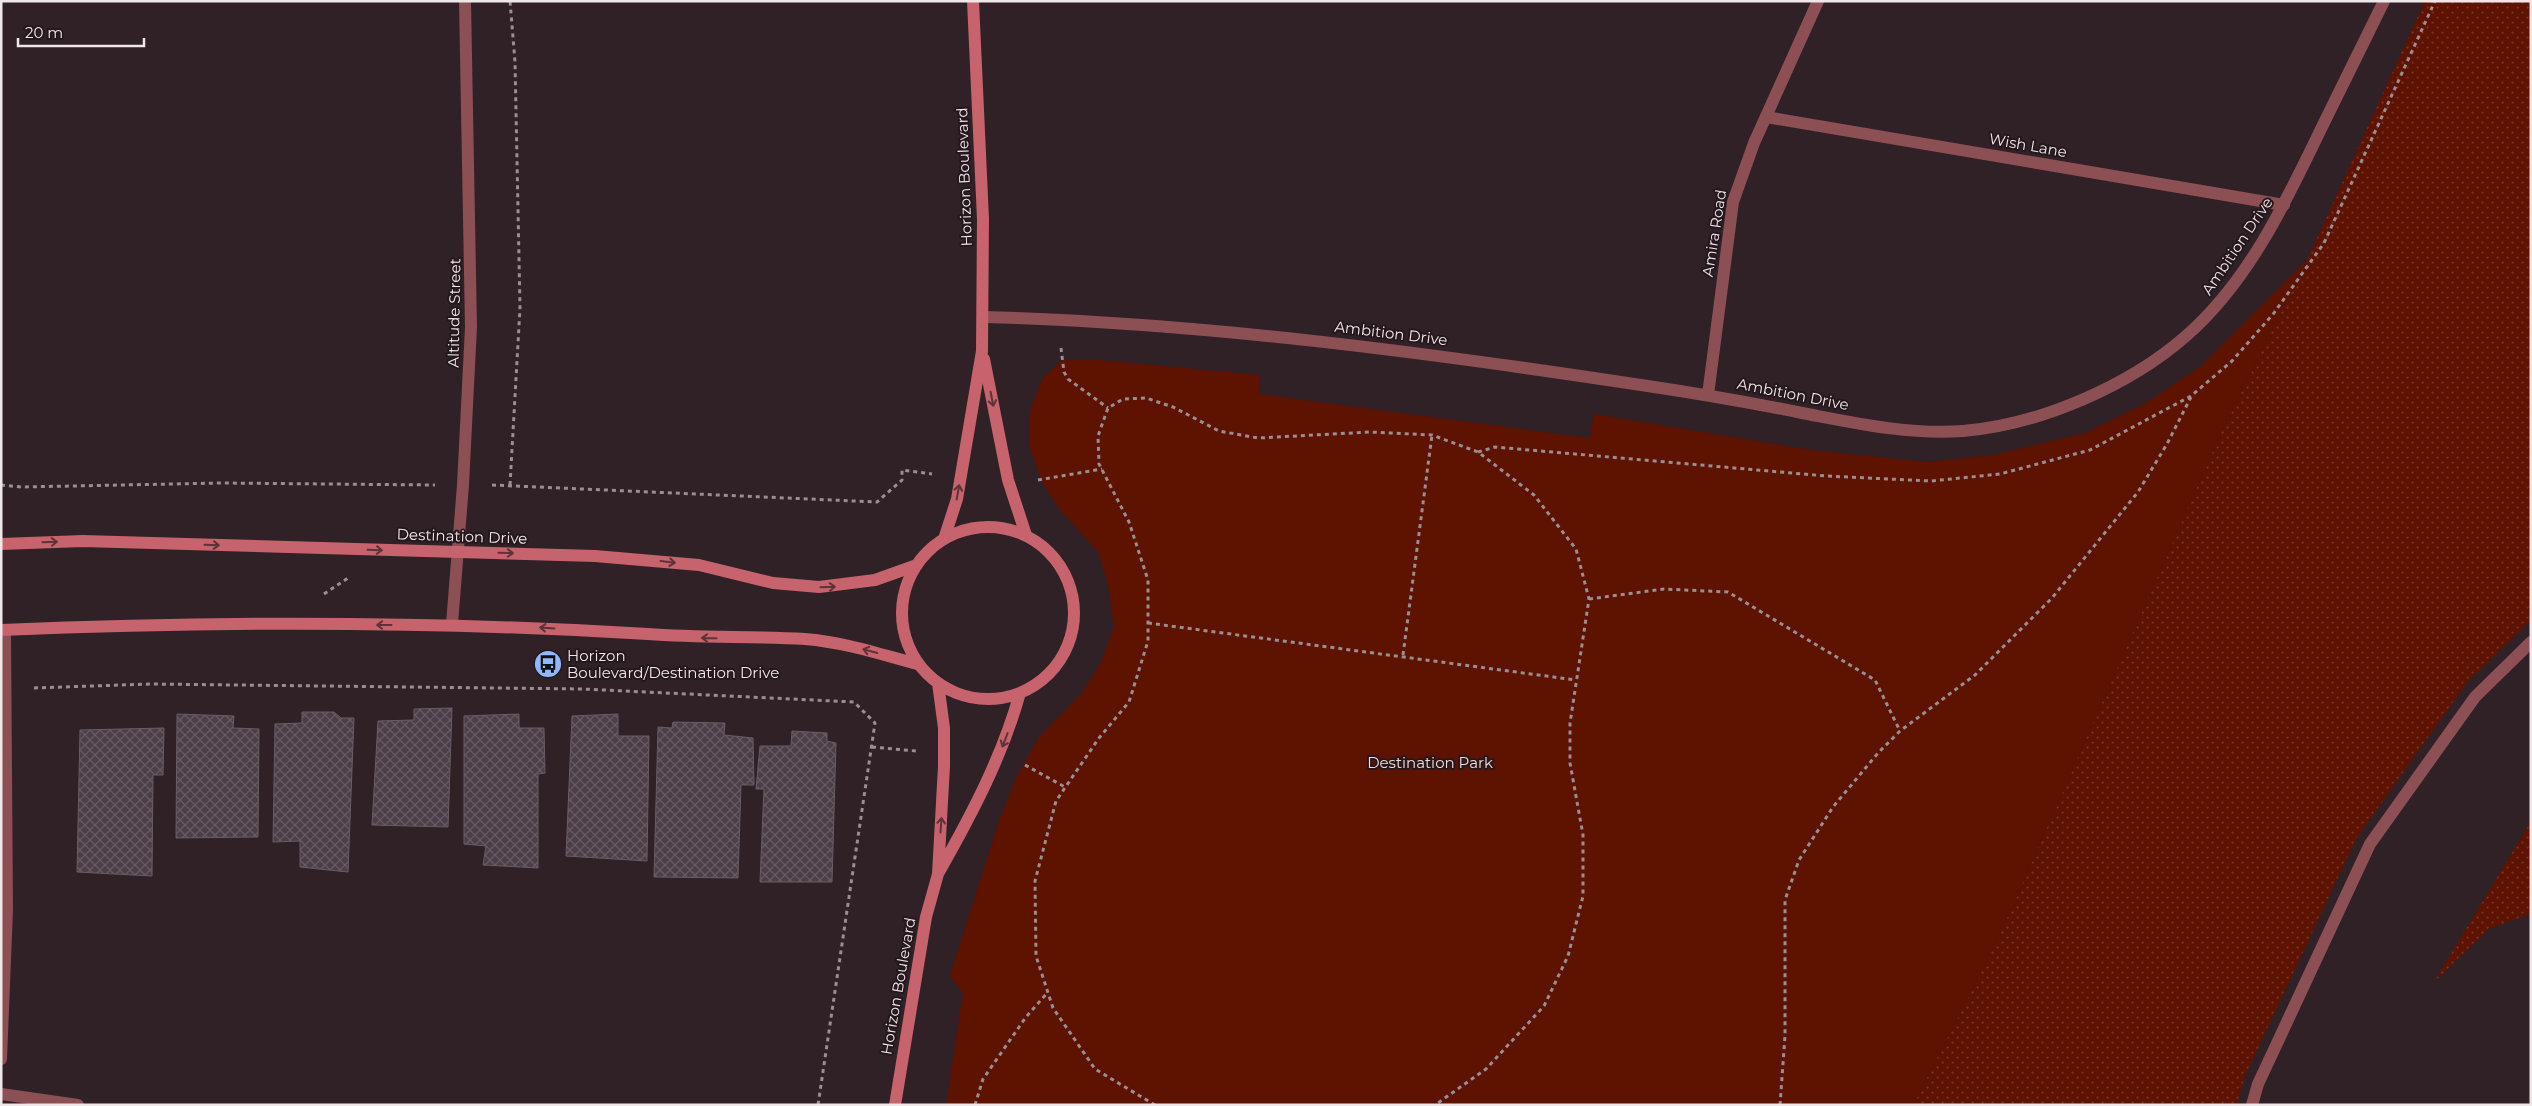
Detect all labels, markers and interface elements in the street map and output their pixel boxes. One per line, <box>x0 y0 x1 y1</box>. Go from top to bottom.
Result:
scale bar <box>18 15 144 47</box>
text: 20 m <box>25 23 63 42</box>
street label: Horizon Boulevard <box>952 107 976 247</box>
street label: Wish Lane <box>1988 129 2068 161</box>
street label: Amira Road <box>1698 188 1730 278</box>
street label: Ambition Drive <box>2197 194 2277 298</box>
street label: Altitude Street <box>444 258 464 368</box>
street label: Ambition Drive <box>1333 317 1449 349</box>
street label: Ambition Drive <box>1735 374 1851 414</box>
one-way arrow <box>987 391 997 407</box>
one-way arrow <box>954 485 964 501</box>
street label: Destination Drive <box>396 524 528 548</box>
one-way arrow <box>42 537 58 547</box>
one-way arrow <box>204 540 220 550</box>
one-way arrow <box>366 545 383 555</box>
one-way arrow <box>498 549 514 558</box>
one-way arrow <box>660 557 676 567</box>
one-way arrow <box>820 582 836 591</box>
one-way arrow <box>377 620 393 630</box>
one-way arrow <box>539 623 555 633</box>
one-way arrow <box>701 633 718 643</box>
place label: Horizon Boulevard/Destination Drive <box>567 646 779 682</box>
one-way arrow <box>863 646 879 655</box>
bus stop icon: Horizon Boulevard/Destination Drive <box>533 649 563 679</box>
one-way arrow <box>1000 732 1009 747</box>
park label: Destination Park <box>1367 753 1493 772</box>
one-way arrow <box>937 817 946 833</box>
street label: Horizon Boulevard <box>877 916 919 1056</box>

